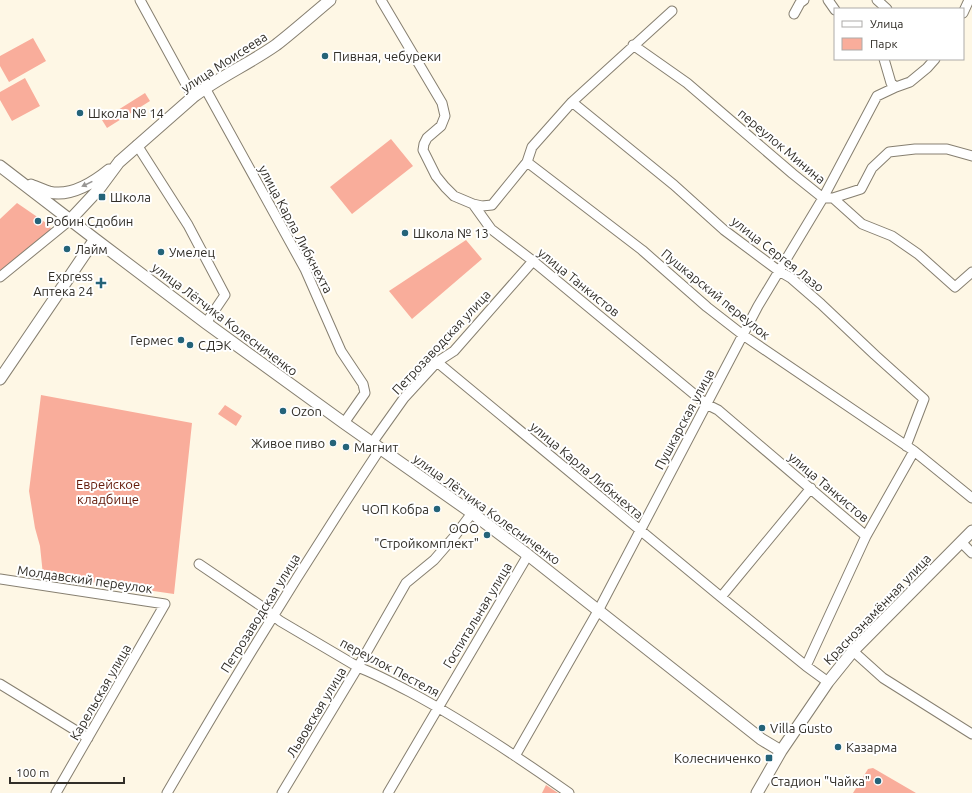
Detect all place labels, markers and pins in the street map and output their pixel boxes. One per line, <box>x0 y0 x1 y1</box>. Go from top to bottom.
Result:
place label: Пивная, чебуреки <box>333 49 441 64</box>
marker: Пивная, чебуреки <box>320 51 330 61</box>
place label: Школа № 14 <box>88 106 164 120</box>
marker: Школа № 14 <box>75 108 85 118</box>
place label: Школа <box>110 190 151 204</box>
marker: Школа <box>97 192 107 202</box>
place label: Робин Сдобин <box>46 214 133 228</box>
marker: Робин Сдобин <box>33 216 43 226</box>
place label: Школа № 13 <box>413 226 489 240</box>
marker: Школа № 13 <box>400 228 410 238</box>
place label: Лайм <box>75 242 108 256</box>
marker: Лайм <box>62 244 72 254</box>
place label: Умелец <box>169 245 215 259</box>
marker: Умелец <box>156 247 166 257</box>
place label: Express Аптека 24 <box>33 269 93 298</box>
marker: Express Аптека 24 <box>96 278 106 288</box>
place label: Гермес <box>130 333 173 347</box>
marker: Гермес <box>176 335 186 345</box>
place label: СДЭК <box>198 338 231 352</box>
marker: СДЭК <box>185 340 195 350</box>
place label: Ozon <box>291 404 322 418</box>
marker: Ozon <box>278 406 288 416</box>
place label: Живое пиво <box>251 436 325 450</box>
marker: Живое пиво <box>328 438 338 448</box>
place label: Магнит <box>354 440 399 454</box>
marker: Магнит <box>341 442 351 452</box>
place label: ЧОП Кобра <box>362 502 429 516</box>
marker: ЧОП Кобра <box>432 504 442 514</box>
place label: ООО "Стройкомплект" <box>374 521 479 550</box>
marker: ООО "Стройкомплект" <box>482 530 492 540</box>
place label: Villa Gusto <box>770 721 833 735</box>
marker: Villa Gusto <box>757 723 767 733</box>
place label: Казарма <box>846 740 897 754</box>
marker: Казарма <box>833 742 843 752</box>
place label: Колесниченко <box>674 751 761 765</box>
marker: Колесниченко <box>764 753 774 763</box>
place label: Стадион "Чайка" <box>770 774 870 788</box>
marker: Стадион "Чайка" <box>873 776 883 786</box>

